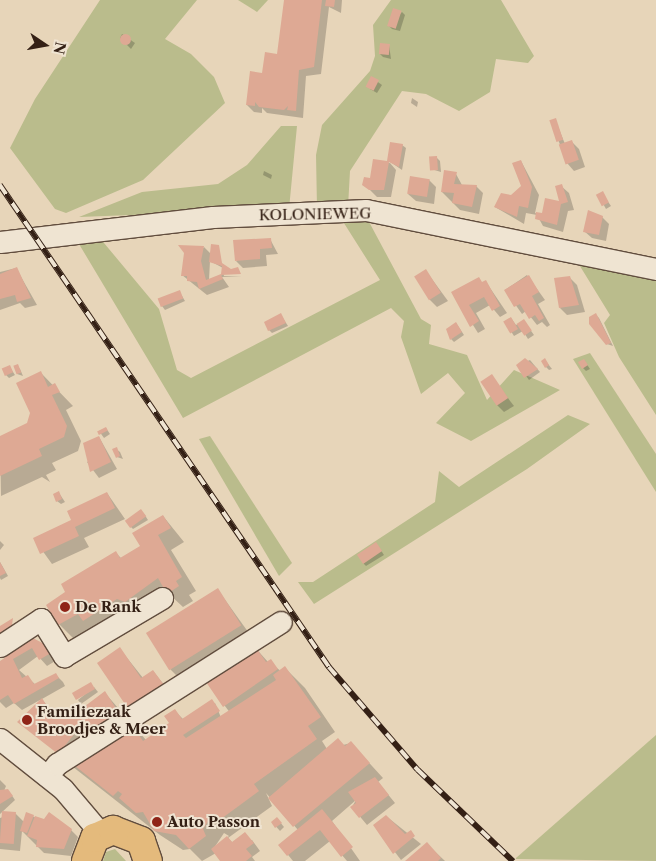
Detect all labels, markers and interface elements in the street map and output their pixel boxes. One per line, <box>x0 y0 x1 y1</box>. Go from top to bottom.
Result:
north arrow <box>20 20 70 70</box>
text: N <box>50 40 70 56</box>
street label: KOLONIEWEG <box>259 204 371 224</box>
place label: De Rank <box>75 598 141 616</box>
marker: De Rank <box>59 601 71 613</box>
place label: Familiezaak Broodjes & Meer <box>37 702 166 737</box>
marker: Familiezaak Broodjes & Meer <box>21 714 33 726</box>
place label: Auto Passon <box>167 813 260 831</box>
marker: Auto Passon <box>151 816 163 828</box>

